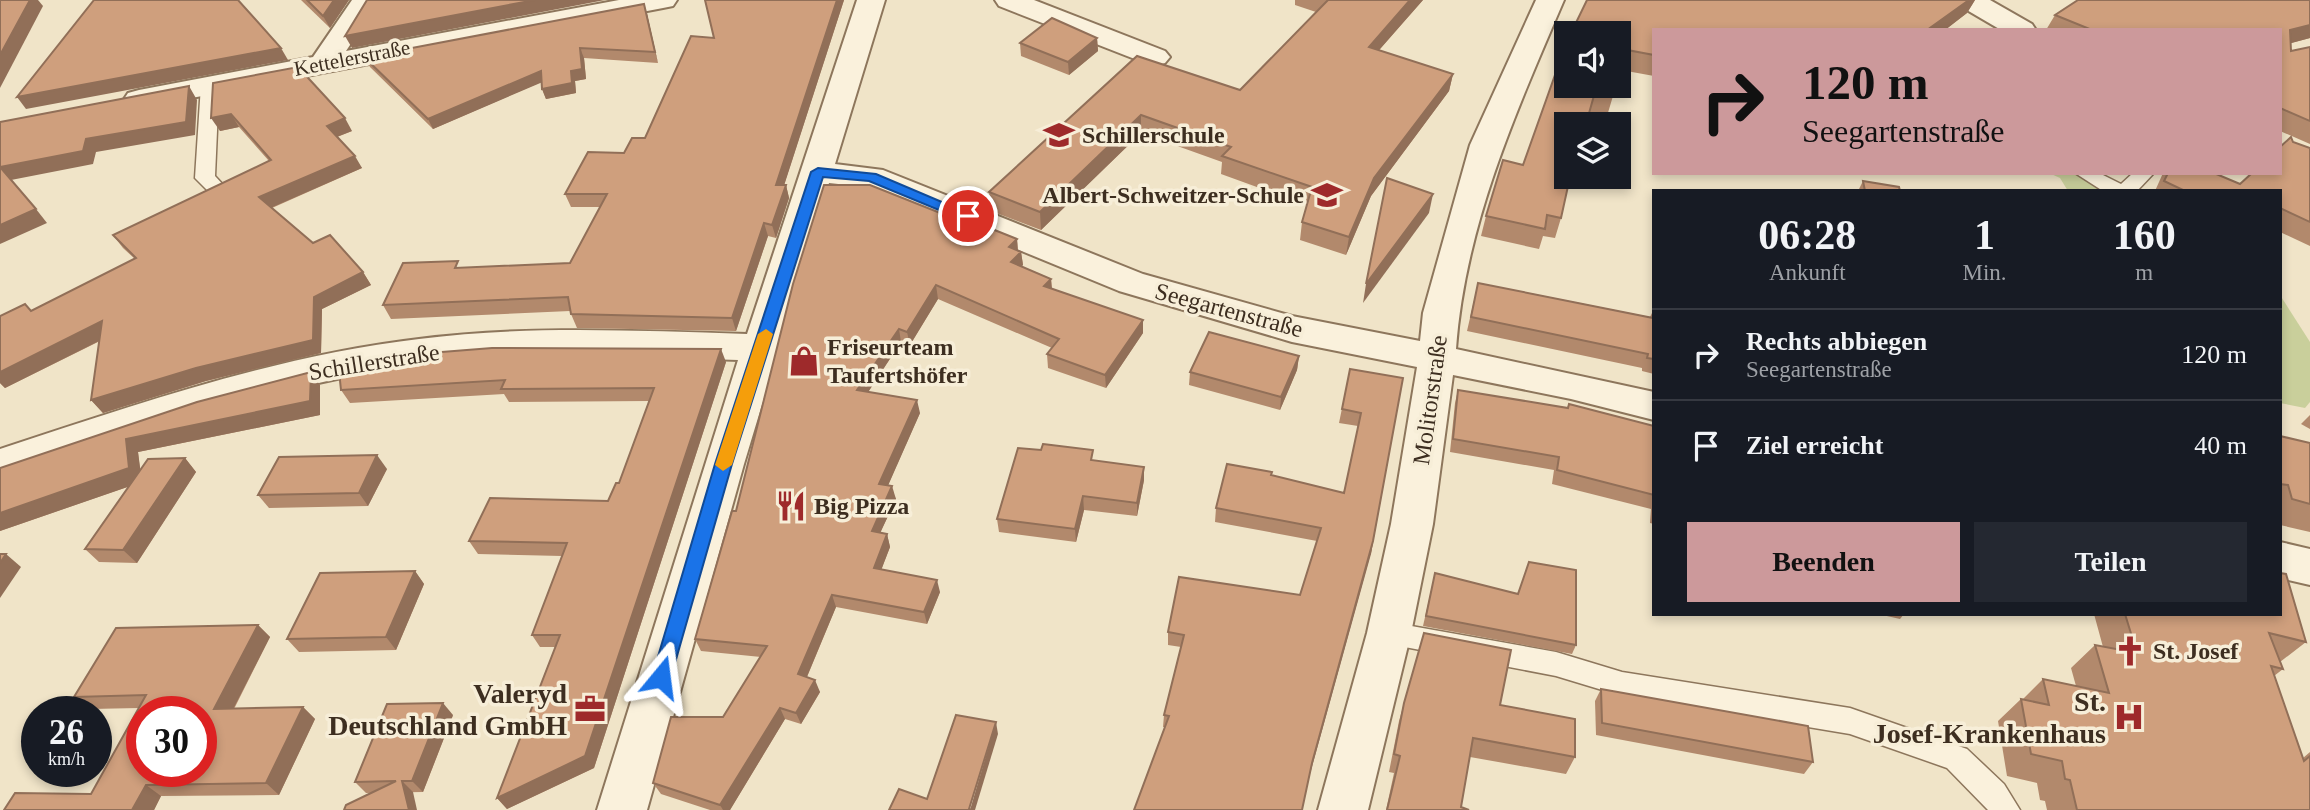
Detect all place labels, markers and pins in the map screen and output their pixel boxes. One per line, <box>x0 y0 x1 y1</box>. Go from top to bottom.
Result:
school or university icon: Schillerschule <box>1042 118 1076 152</box>
place label: Schillerschule <box>1082 122 1225 148</box>
school or university icon: Albert-Schweitzer-Schule <box>1310 178 1344 212</box>
place label: Albert-Schweitzer-Schule <box>1042 182 1304 208</box>
pin <box>938 186 998 246</box>
place label: Friseurteam Taufertshöfer <box>827 334 968 388</box>
shop icon: Friseurteam Taufertshöfer <box>787 344 821 378</box>
restaurant icon: Big Pizza <box>774 489 808 523</box>
place label: Big Pizza <box>814 493 909 519</box>
church icon: St. Josef <box>2113 634 2147 668</box>
place label: St. Josef <box>2153 638 2239 664</box>
place label: Valeryd Deutschland GmbH <box>328 678 567 741</box>
place label: St. Josef-Krankenhaus <box>1873 686 2106 749</box>
office icon: Valeryd Deutschland GmbH <box>573 692 607 726</box>
hospital icon: St. Josef-Krankenhaus <box>2112 700 2146 734</box>

